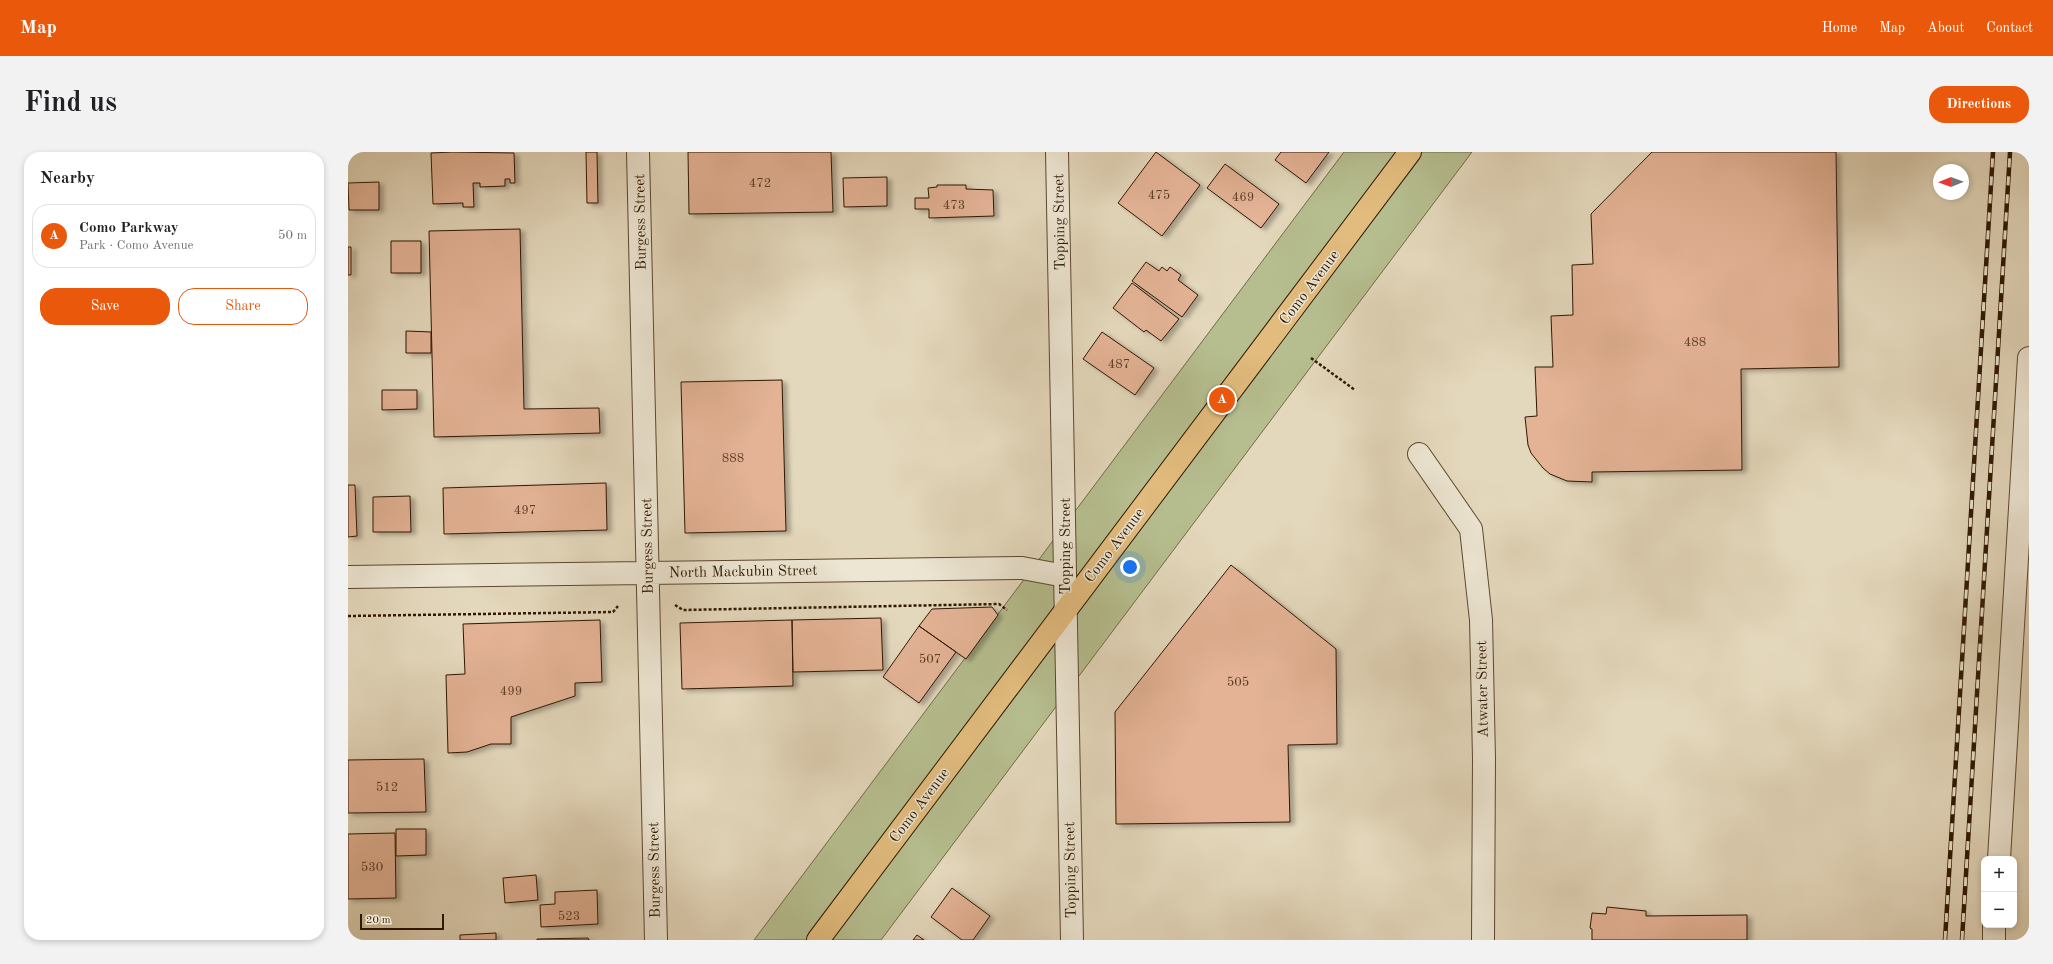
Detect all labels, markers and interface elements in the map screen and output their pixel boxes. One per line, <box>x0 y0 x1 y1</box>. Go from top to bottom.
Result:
text: Map <box>20 19 57 38</box>
text: Home <box>1822 21 1857 35</box>
text: Map <box>1879 21 1905 35</box>
text: About <box>1927 21 1964 35</box>
text: Contact <box>1986 21 2033 35</box>
button: Directions <box>1929 86 2029 123</box>
text: Find us <box>24 90 117 118</box>
north arrow <box>1933 164 1969 200</box>
text: Nearby <box>40 170 95 187</box>
street label: Topping Street <box>1052 173 1069 271</box>
street label: Burgess Street <box>633 174 650 270</box>
house number: 472 <box>749 177 771 190</box>
house number: 475 <box>1148 189 1170 202</box>
house number: 469 <box>1232 191 1254 204</box>
house number: 473 <box>943 199 965 212</box>
text: Como Parkway <box>79 221 179 236</box>
text: A <box>49 229 59 242</box>
text: 50 m <box>278 229 307 242</box>
text: Park · Como Avenue <box>79 239 194 252</box>
street label: Como Avenue <box>1278 248 1343 328</box>
button: Save <box>40 288 170 325</box>
button: Share <box>178 288 308 325</box>
house number: 488 <box>1684 336 1706 349</box>
house number: 487 <box>1108 358 1130 371</box>
pin: A <box>1209 385 1235 415</box>
house number: 888 <box>722 452 744 465</box>
street label: Burgess Street <box>640 498 657 594</box>
street label: Topping Street <box>1059 498 1074 594</box>
house number: 497 <box>514 504 536 517</box>
street label: Como Avenue <box>1083 506 1148 586</box>
your location <box>1120 557 1140 577</box>
street label: North Mackubin Street <box>668 564 818 581</box>
street label: Atwater Street <box>1475 640 1492 738</box>
house number: 507 <box>919 653 941 666</box>
house number: 505 <box>1227 676 1249 689</box>
house number: 499 <box>500 685 522 698</box>
street label: Como Avenue <box>888 766 953 846</box>
house number: 512 <box>376 781 398 794</box>
street label: Topping Street <box>1063 821 1080 919</box>
street label: Burgess Street <box>647 822 664 918</box>
map controls <box>1981 856 2017 928</box>
button: + <box>1981 856 2017 892</box>
house number: 530 <box>361 861 383 874</box>
button: − <box>1981 892 2017 928</box>
house number: 523 <box>558 910 580 923</box>
scale bar <box>360 912 444 931</box>
text: 20 m <box>366 915 391 926</box>

